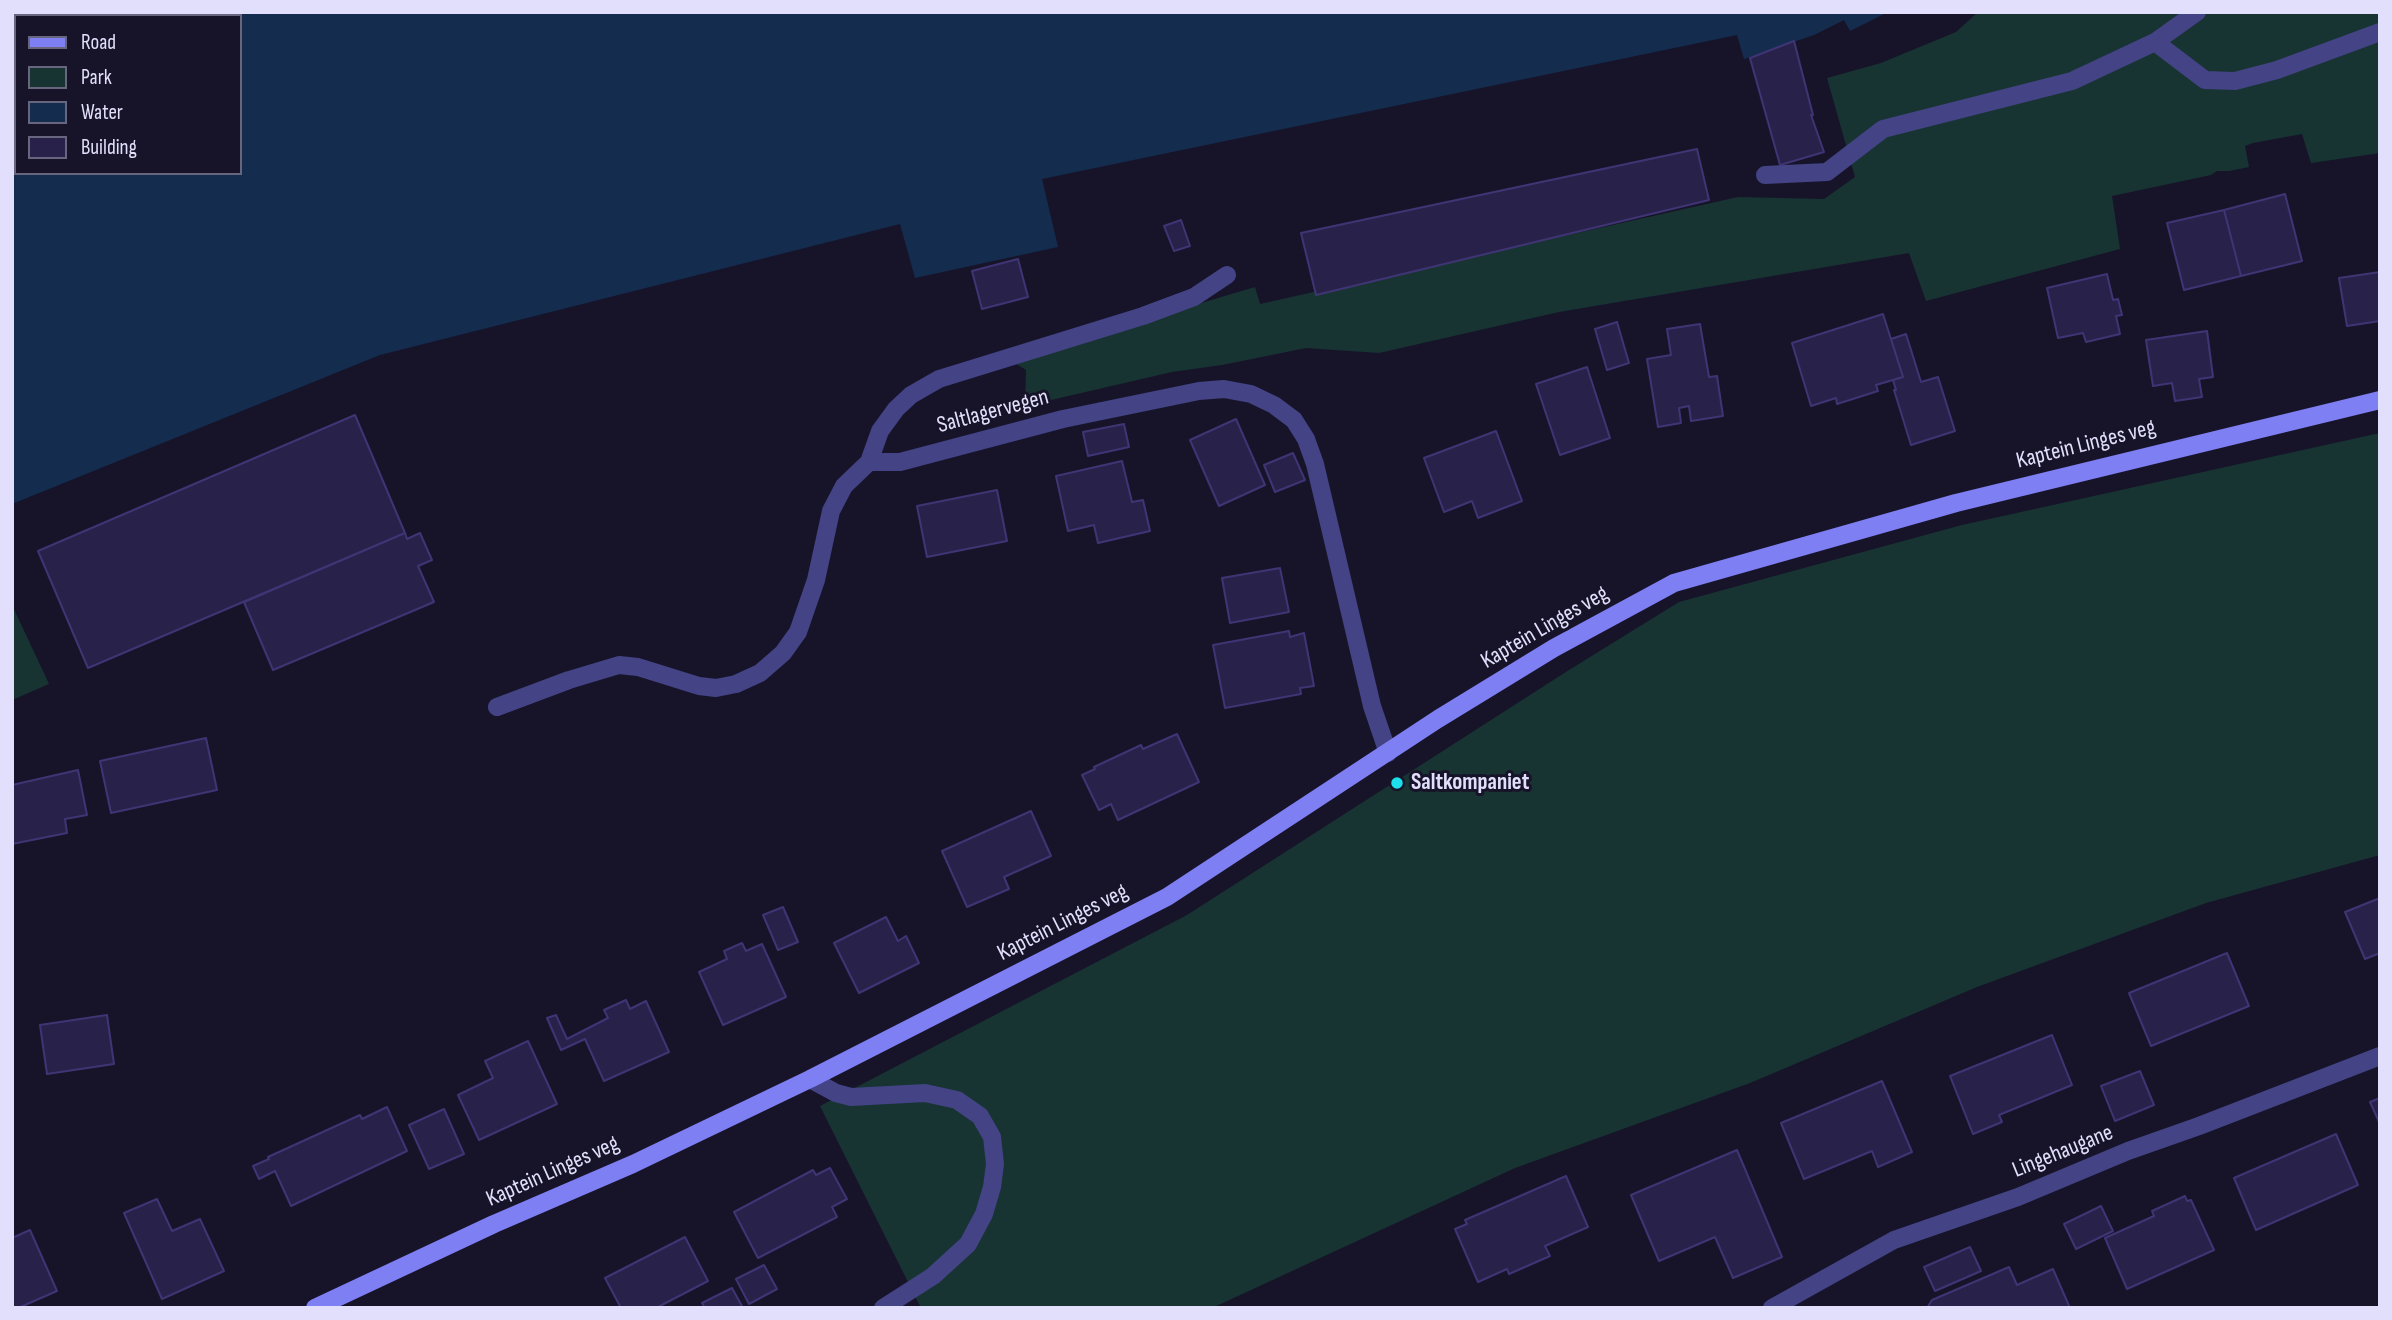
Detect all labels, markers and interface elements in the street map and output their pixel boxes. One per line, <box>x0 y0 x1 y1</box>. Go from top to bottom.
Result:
legend <box>14 14 242 175</box>
text: Road <box>81 30 116 55</box>
text: Park <box>81 65 112 90</box>
text: Water <box>81 100 123 125</box>
text: Building <box>81 135 137 160</box>
street label: Saltlagervegen <box>934 384 1052 440</box>
street label: Kaptein Linges veg <box>2014 414 2158 476</box>
street label: Kaptein Linges veg <box>1476 580 1614 676</box>
place label: Saltkompaniet <box>1411 769 1529 797</box>
marker: Saltkompaniet <box>1389 775 1405 791</box>
street label: Kaptein Linges veg <box>993 878 1133 968</box>
street label: Lingehaugane <box>2009 1119 2117 1185</box>
street label: Kaptein Linges veg <box>482 1130 624 1214</box>

